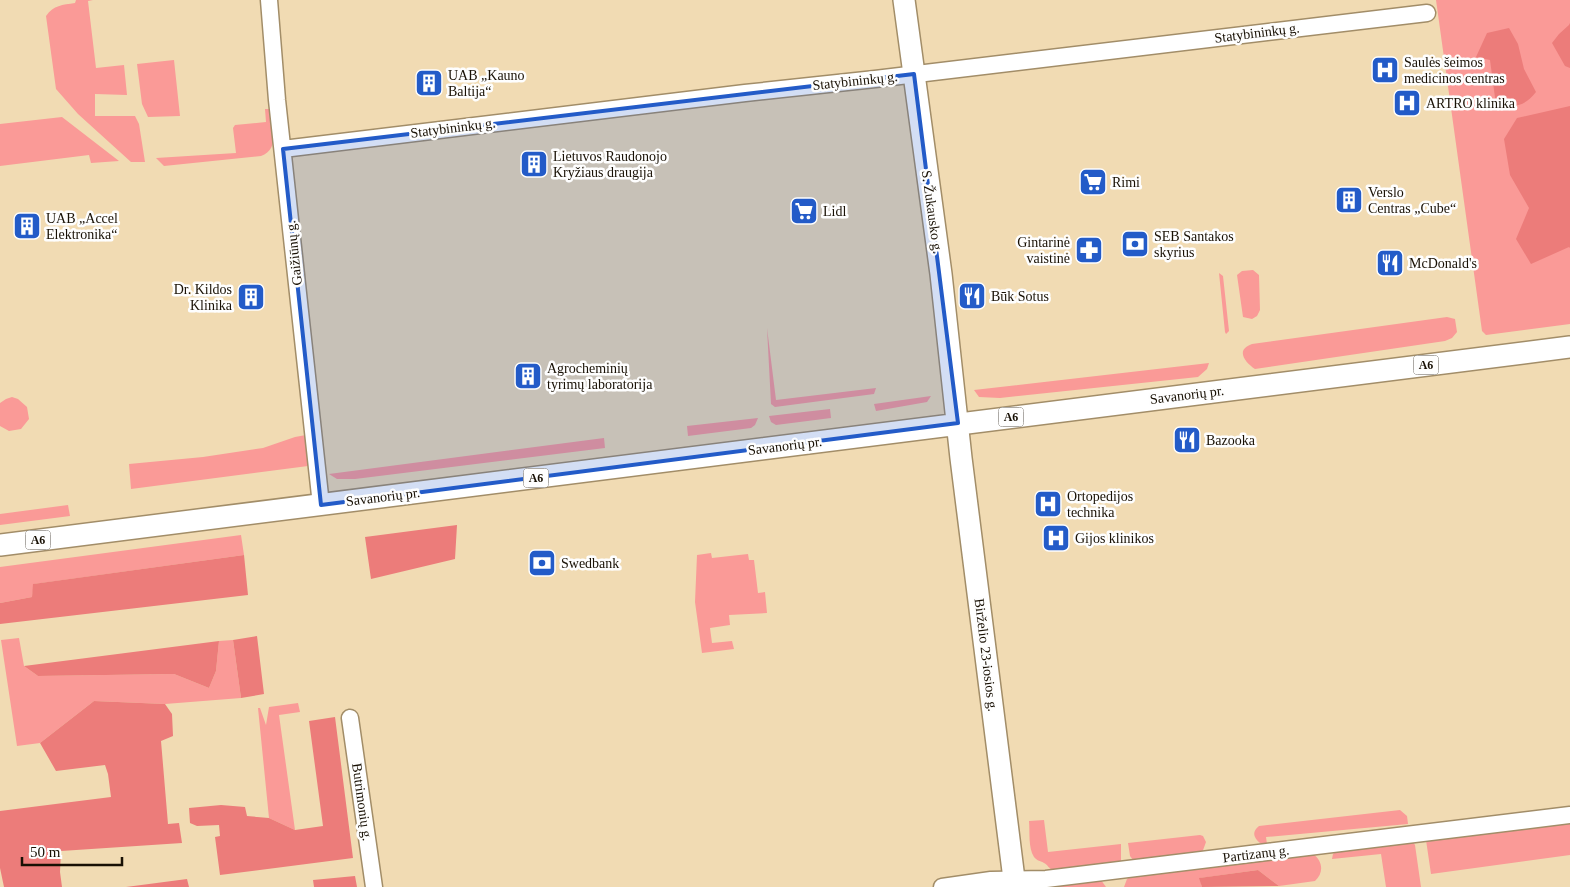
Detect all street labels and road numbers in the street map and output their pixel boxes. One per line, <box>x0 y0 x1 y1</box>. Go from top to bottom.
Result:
street label: Statybininkų g. <box>1214 20 1300 46</box>
street label: Statybininkų g. <box>812 69 898 93</box>
street label: Statybininkų g. <box>410 115 496 141</box>
street label: S. Žukausko g. <box>919 169 946 255</box>
street label: Gaižiūnų g. <box>283 220 305 286</box>
road number: A6 <box>1414 356 1438 374</box>
street label: Savanorių pr. <box>1149 383 1225 407</box>
road number: A6 <box>998 408 1024 427</box>
street label: Savanorių pr. <box>747 434 823 458</box>
road number: A6 <box>524 468 548 488</box>
street label: Savanorių pr. <box>345 485 421 509</box>
road number: A6 <box>26 530 50 550</box>
street label: Birželio 23-iosios g. <box>972 598 1000 712</box>
street label: Butrimonių g. <box>349 762 375 842</box>
street label: Partizanų g. <box>1222 842 1290 866</box>

